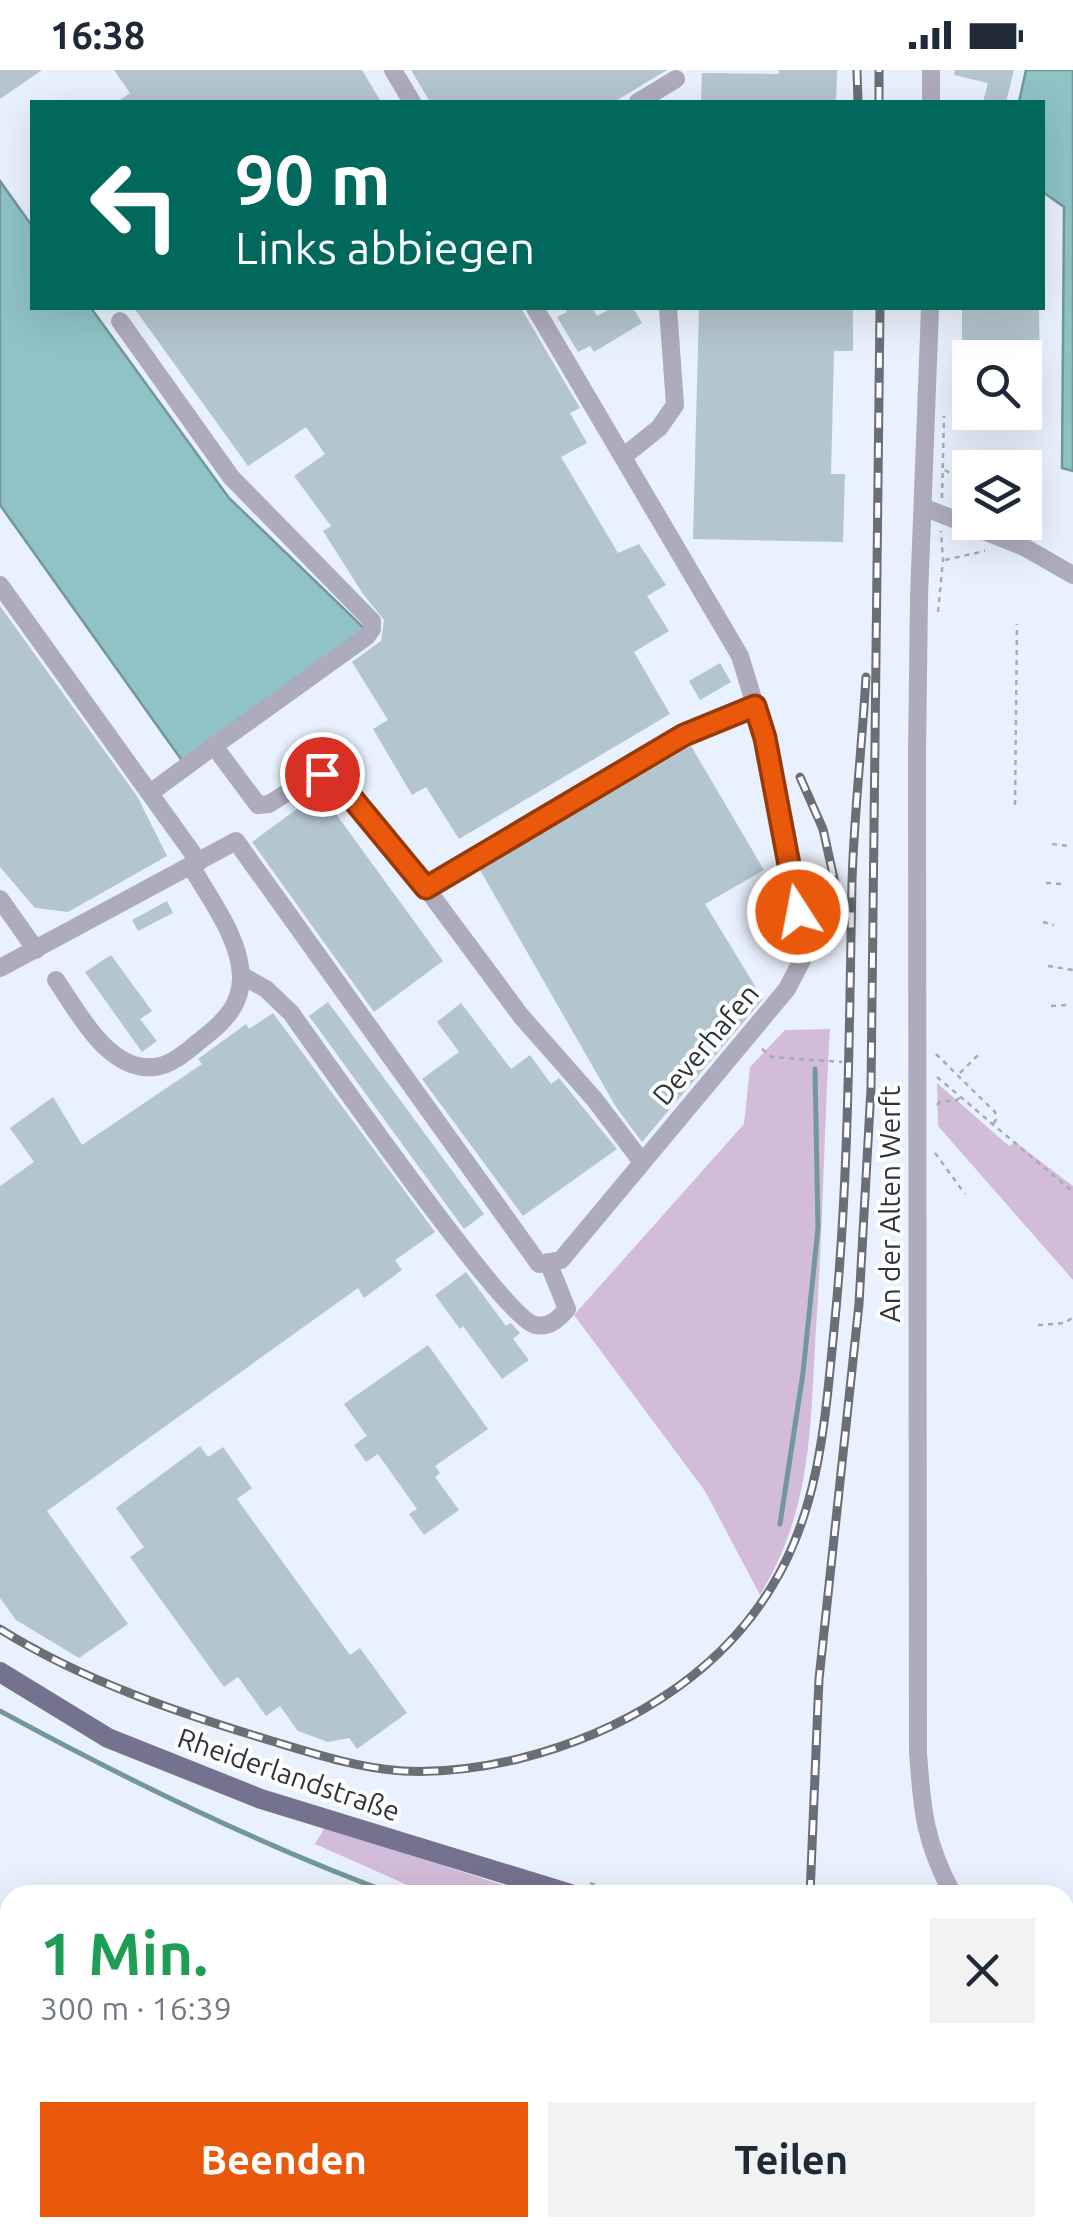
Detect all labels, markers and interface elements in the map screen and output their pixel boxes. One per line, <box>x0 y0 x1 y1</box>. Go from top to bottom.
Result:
text: 16:38 <box>50 14 145 56</box>
icon: left <box>70 140 200 270</box>
text: 90 m <box>235 140 391 218</box>
text: Links abbiegen <box>235 222 535 273</box>
map controls <box>952 340 1042 540</box>
button: search <box>952 340 1042 430</box>
button: layers <box>952 450 1042 540</box>
pin <box>280 732 365 817</box>
icon: arrive <box>295 747 350 802</box>
position arrow <box>746 860 850 964</box>
street label: Deverhafen <box>646 978 764 1110</box>
street label: An der Alten Werft <box>874 1085 905 1323</box>
street label: Rheiderlandstraße <box>174 1721 404 1827</box>
button: close <box>930 1918 1035 2023</box>
text: 1 Min. <box>40 1919 208 1986</box>
text: 300 m · 16:39 <box>40 1990 232 2026</box>
button: Beenden <box>40 2102 528 2217</box>
button: Teilen <box>548 2102 1035 2217</box>

